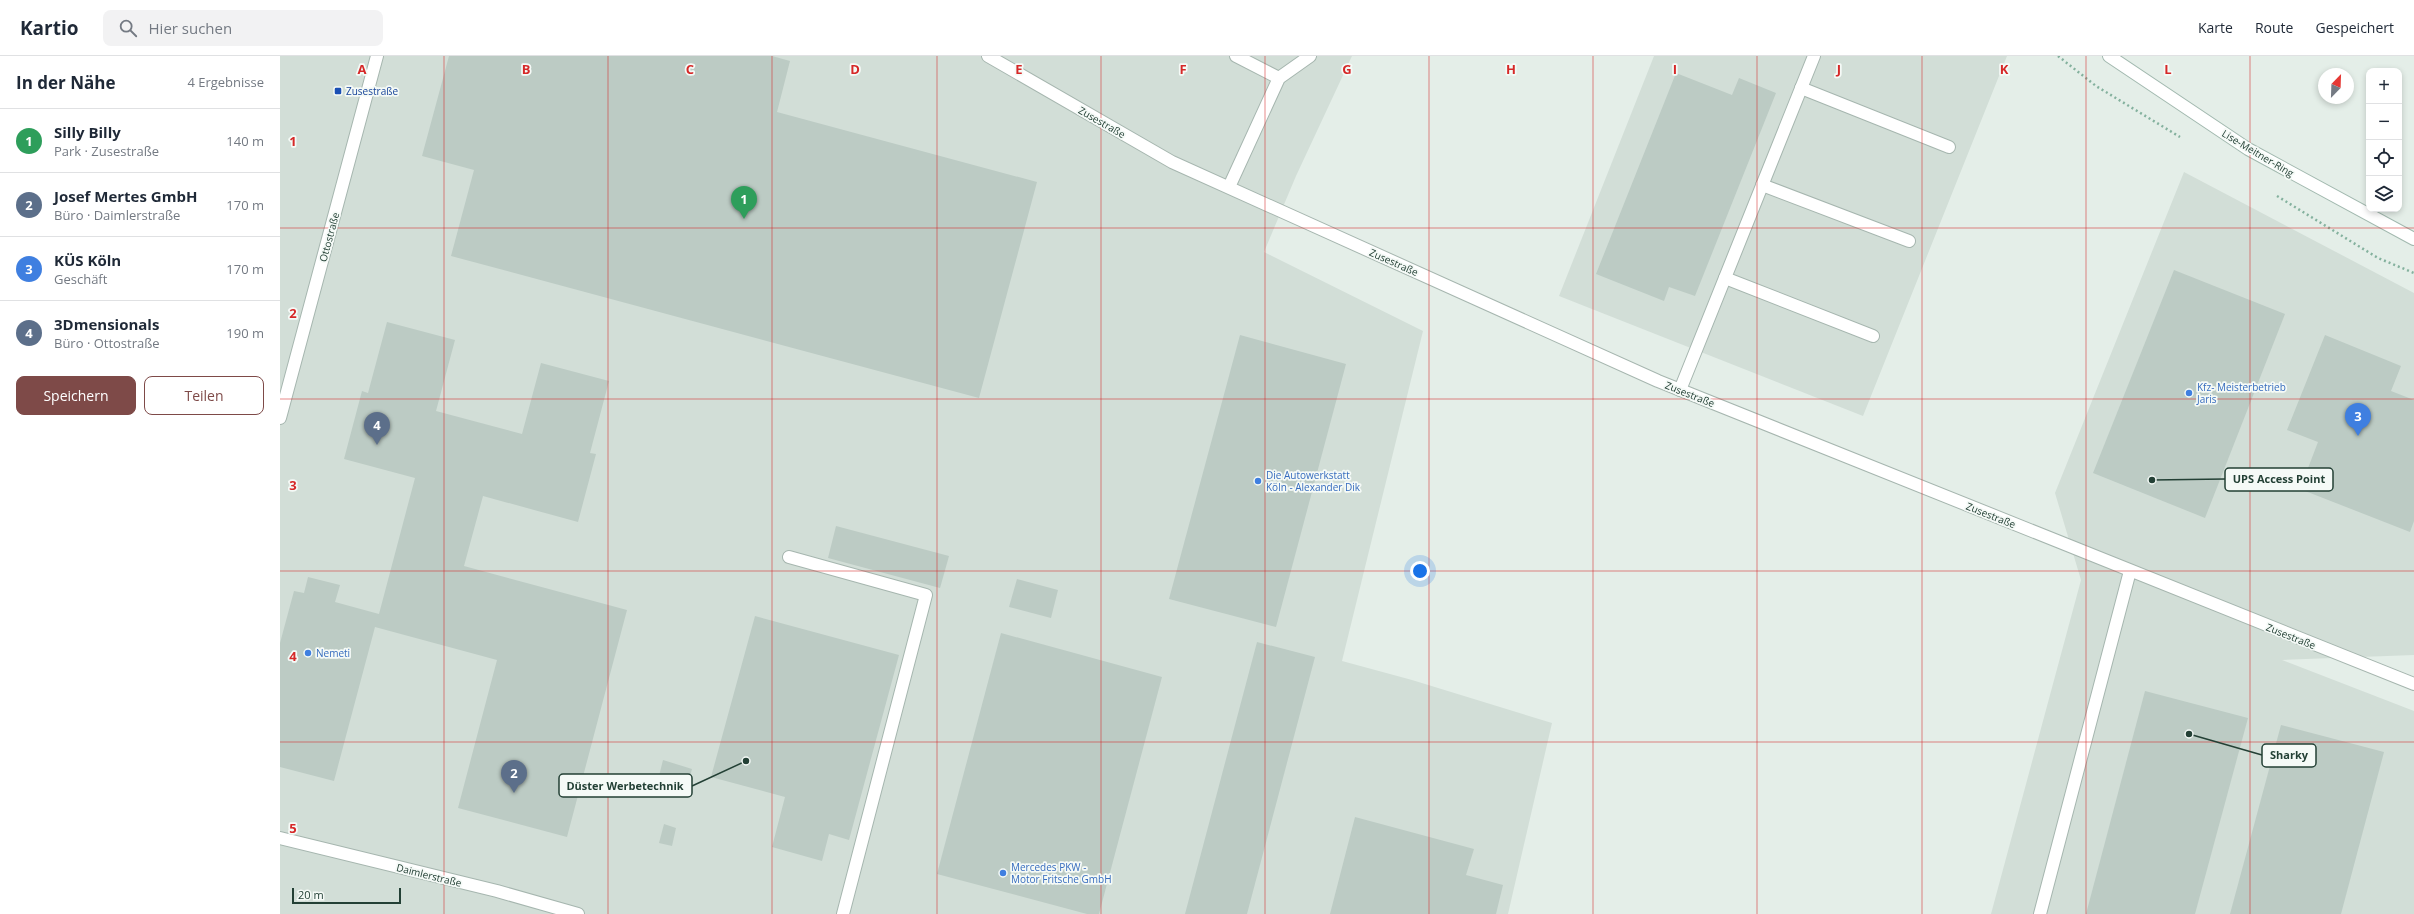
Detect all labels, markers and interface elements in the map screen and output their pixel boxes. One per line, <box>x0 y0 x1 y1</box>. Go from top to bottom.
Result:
search box <box>103 10 383 46</box>
text: Kartio <box>20 15 79 41</box>
icon: search <box>117 17 139 39</box>
text: Hier suchen <box>149 18 232 38</box>
text: Karte <box>2198 18 2233 37</box>
text: Route <box>2255 18 2293 37</box>
text: Gespeichert <box>2315 18 2394 37</box>
text: A <box>358 60 367 78</box>
text: B <box>522 60 531 78</box>
text: C <box>686 60 694 78</box>
text: D <box>850 60 860 78</box>
text: E <box>1015 60 1023 78</box>
text: F <box>1179 60 1187 78</box>
text: G <box>1342 60 1352 78</box>
text: H <box>1506 60 1516 78</box>
text: I <box>1673 60 1677 78</box>
text: J <box>1836 60 1841 78</box>
text: K <box>2000 60 2009 78</box>
text: L <box>2164 60 2172 78</box>
north arrow <box>2318 68 2354 104</box>
map controls <box>2366 68 2402 212</box>
button: + <box>2366 68 2402 104</box>
text: In der Nähe <box>16 71 115 94</box>
text: 4 Ergebnisse <box>187 73 264 91</box>
place label: Zusestraße <box>346 84 398 98</box>
marker: Zusestraße <box>333 86 343 96</box>
street label: Zusestraße <box>1076 103 1128 141</box>
button: − <box>2366 104 2402 140</box>
text: Silly Billy <box>54 122 121 142</box>
street label: Lise-Meitner-Ring <box>2220 126 2297 180</box>
text: 1 <box>25 132 33 150</box>
text: 140 m <box>226 132 264 150</box>
text: 1 <box>289 132 297 150</box>
button: locate <box>2366 140 2402 176</box>
text: Park · Zusestraße <box>54 142 159 160</box>
button: layers <box>2366 176 2402 212</box>
text: Josef Mertes GmbH <box>54 186 197 206</box>
pin: 1 <box>731 186 757 219</box>
text: 2 <box>25 196 33 214</box>
text: 170 m <box>226 196 264 214</box>
text: Büro · Daimlerstraße <box>54 206 180 224</box>
street label: Ottostraße <box>316 210 342 263</box>
street label: Zusestraße <box>1367 245 1421 279</box>
text: KÜS Köln <box>54 250 121 270</box>
text: 3 <box>25 260 33 278</box>
text: 170 m <box>226 260 264 278</box>
text: Geschäft <box>54 270 107 288</box>
text: 2 <box>289 304 297 322</box>
text: 3Dmensionals <box>54 314 159 334</box>
text: 4 <box>25 324 33 342</box>
text: 190 m <box>226 324 264 342</box>
text: Büro · Ottostraße <box>54 334 160 352</box>
button: Speichern <box>16 376 136 415</box>
button: Teilen <box>144 376 264 415</box>
street label: Zusestraße <box>1663 378 1717 410</box>
place label: Kfz- Meisterbetrieb Jaris <box>2196 380 2286 406</box>
marker: Kfz- Meisterbetrieb Jaris <box>2184 388 2194 398</box>
pin: 3 <box>2345 403 2371 436</box>
pin: 4 <box>364 412 390 445</box>
place label: Die Autowerkstatt Köln - Alexander Dik <box>1266 468 1361 494</box>
callout: UPS Access Point <box>2225 468 2333 491</box>
text: UPS Access Point <box>2233 471 2325 486</box>
text: 3 <box>289 476 297 494</box>
marker: Die Autowerkstatt Köln - Alexander Dik <box>1253 476 1263 486</box>
street label: Zusestraße <box>1964 499 2018 531</box>
your location <box>1410 561 1430 581</box>
street label: Zusestraße <box>2264 620 2318 652</box>
place label: Nemeti <box>316 646 350 660</box>
text: 4 <box>289 647 297 665</box>
marker: Nemeti <box>303 648 313 658</box>
callout: Sharky <box>2262 744 2316 767</box>
text: Sharky <box>2270 747 2309 762</box>
pin: 2 <box>501 760 527 793</box>
callout: Düster Werbetechnik <box>559 774 692 797</box>
text: Düster Werbetechnik <box>566 778 684 793</box>
text: 5 <box>289 819 297 837</box>
street label: Daimlerstraße <box>395 860 463 890</box>
place label: Mercedes PKW - Motor Fritsche GmbH <box>1011 860 1112 886</box>
marker: Mercedes PKW - Motor Fritsche GmbH <box>998 868 1008 878</box>
scale bar <box>292 886 401 905</box>
text: 20 m <box>298 887 324 902</box>

